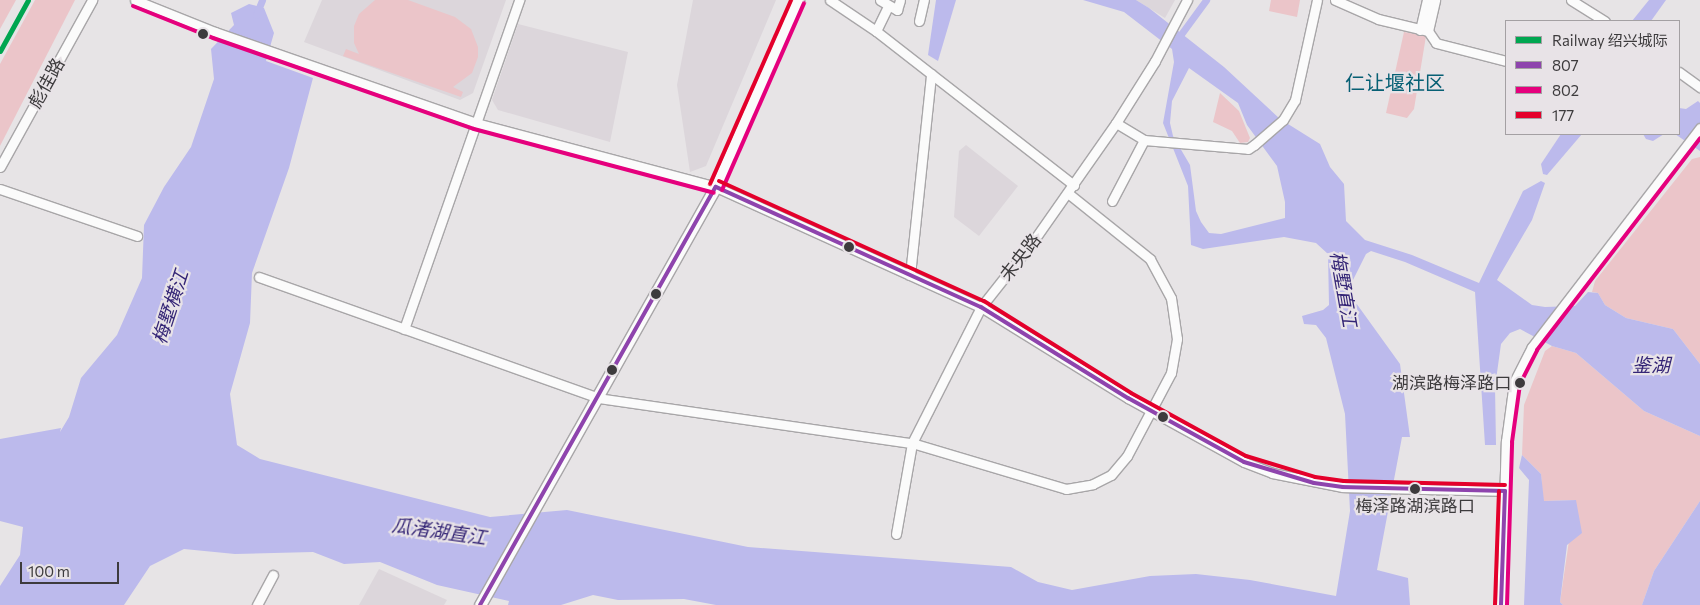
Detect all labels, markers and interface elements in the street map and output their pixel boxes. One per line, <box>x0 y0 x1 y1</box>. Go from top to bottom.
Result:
legend <box>1505 20 1680 135</box>
unlabelled marker <box>198 29 208 39</box>
text: Railway 绍兴城际 <box>1552 31 1668 49</box>
street label: 彪佳路 <box>23 54 69 112</box>
text: 807 <box>1552 56 1579 74</box>
district label: 仁让堰社区 <box>1345 70 1445 94</box>
text: 802 <box>1552 81 1579 99</box>
text: 177 <box>1552 106 1574 124</box>
street label: 未央路 <box>995 229 1045 285</box>
unlabelled marker <box>844 242 854 252</box>
water label: 梅墅直江 <box>1326 250 1362 328</box>
water label: 梅墅横江 <box>147 267 193 347</box>
unlabelled marker <box>651 289 661 299</box>
water label: 鉴湖 <box>1632 354 1670 376</box>
unlabelled marker <box>607 365 617 375</box>
place label: 湖滨路梅泽路口 <box>1392 373 1511 393</box>
marker: 湖滨路梅泽路口 <box>1515 378 1525 388</box>
unlabelled marker <box>1158 412 1168 422</box>
marker: 梅泽路湖滨路口 <box>1410 484 1420 494</box>
place label: 梅泽路湖滨路口 <box>1356 496 1474 516</box>
water label: 瓜渚湖直江 <box>390 513 488 549</box>
scale bar <box>22 552 121 584</box>
text: 100 m <box>28 562 70 580</box>

